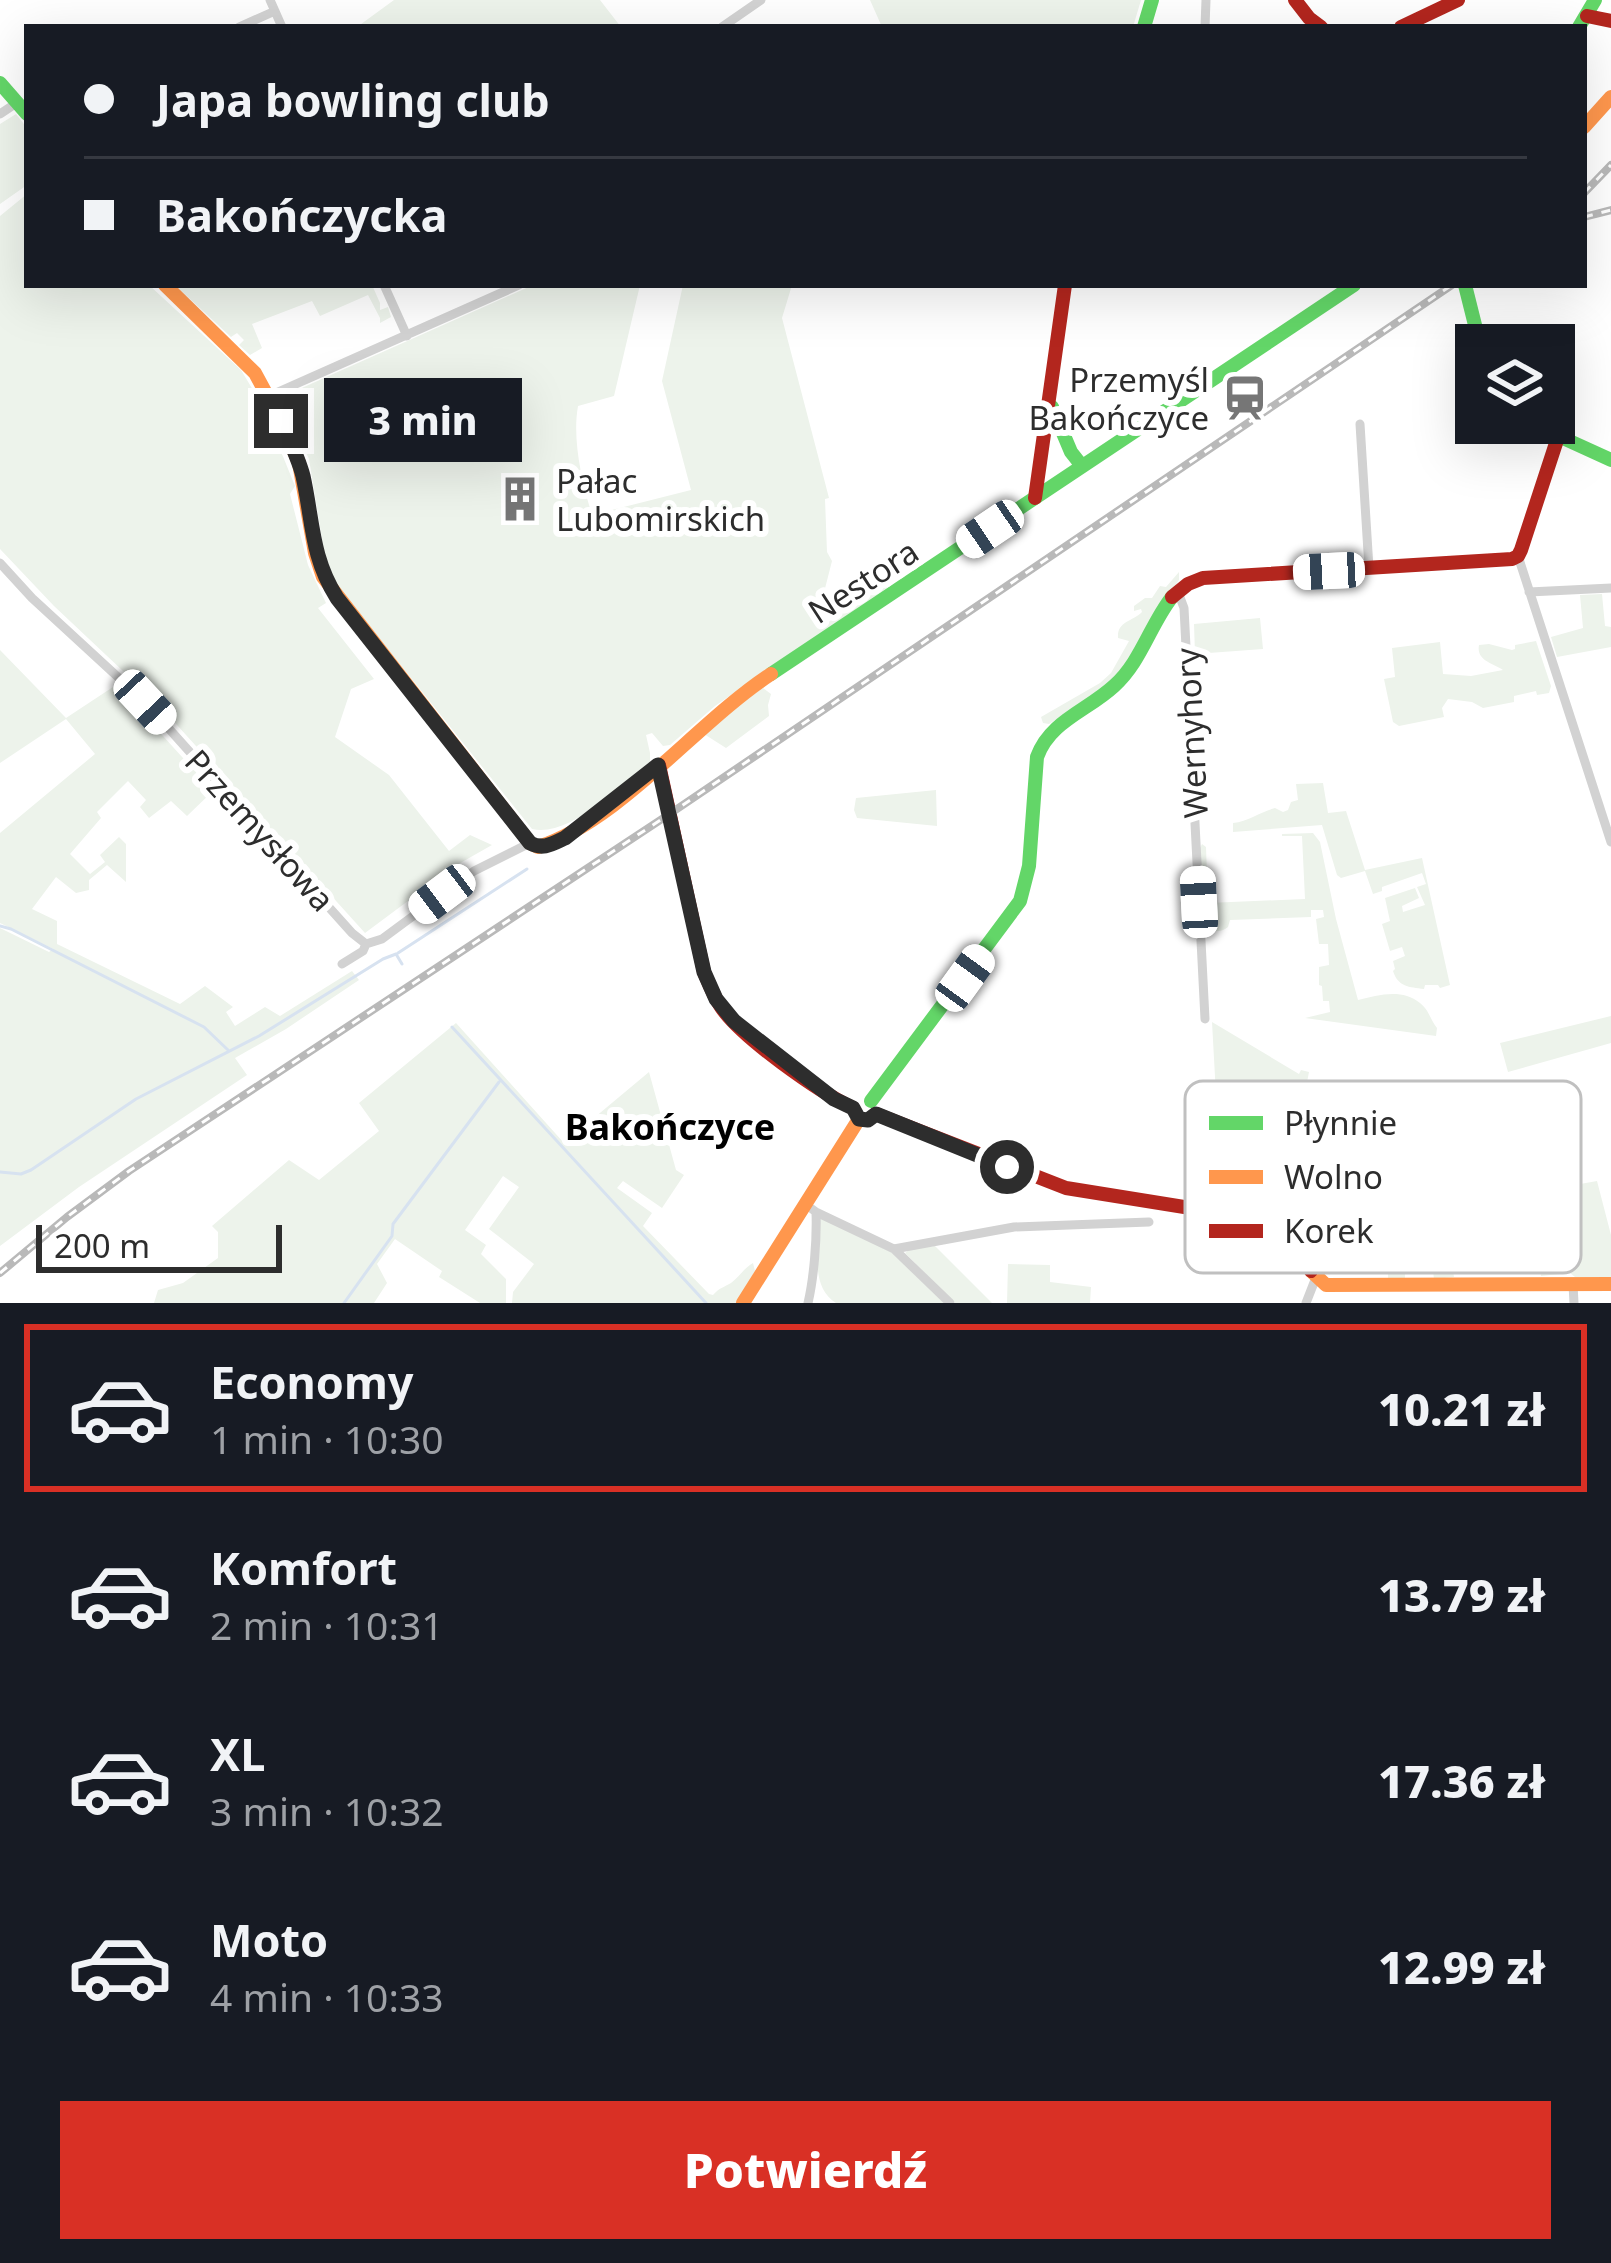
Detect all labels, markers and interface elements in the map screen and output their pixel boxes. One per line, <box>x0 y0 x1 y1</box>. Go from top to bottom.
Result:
text: Japa bowling club <box>156 69 550 130</box>
text: Bakończycka <box>156 184 447 245</box>
map controls <box>1455 324 1575 444</box>
button: layers <box>1455 324 1575 444</box>
place label: Przemyśl Bakończyce <box>1028 357 1209 440</box>
station icon: Przemyśl Bakończyce <box>1220 373 1270 423</box>
callout: 3 min <box>323 379 521 463</box>
text: 3 min <box>369 393 477 446</box>
route end <box>254 394 308 448</box>
place label: Pałac Lubomirskich <box>556 458 765 541</box>
building icon: Pałac Lubomirskich <box>495 474 545 524</box>
car <box>950 494 1030 564</box>
street label: Nestora <box>799 529 927 633</box>
car <box>1292 551 1366 591</box>
street label: Wernyhory <box>1164 647 1218 819</box>
car <box>107 663 183 741</box>
street label: Przemysłowa <box>175 739 345 921</box>
car <box>402 858 482 930</box>
car <box>1179 865 1219 939</box>
car <box>929 938 1001 1018</box>
legend <box>1185 1081 1581 1273</box>
text: Płynnie <box>1284 1100 1397 1145</box>
district label: Bakończyce <box>565 1102 775 1151</box>
route start <box>980 1140 1034 1194</box>
text: Wolno <box>1284 1154 1383 1199</box>
text: Korek <box>1284 1208 1374 1253</box>
scale bar <box>36 1219 282 1272</box>
text: 200 m <box>54 1223 150 1268</box>
text: Economy <box>210 1351 414 1412</box>
icon: car <box>66 1354 174 1462</box>
text: 10.21 zł <box>1378 1378 1545 1439</box>
text: 1 min · 10:30 <box>210 1412 444 1465</box>
text: Komfort <box>210 1537 397 1598</box>
icon: car <box>66 1540 174 1648</box>
text: 13.79 zł <box>1378 1564 1545 1625</box>
text: 2 min · 10:31 <box>210 1598 444 1651</box>
text: XL <box>210 1723 265 1784</box>
icon: car <box>66 1726 174 1834</box>
text: 17.36 zł <box>1378 1750 1545 1811</box>
text: 3 min · 10:32 <box>210 1784 444 1837</box>
text: Moto <box>210 1909 328 1970</box>
icon: car <box>66 1912 174 2020</box>
text: 12.99 zł <box>1378 1936 1545 1997</box>
text: 4 min · 10:33 <box>210 1970 444 2023</box>
button: Potwierdź <box>60 2101 1551 2239</box>

